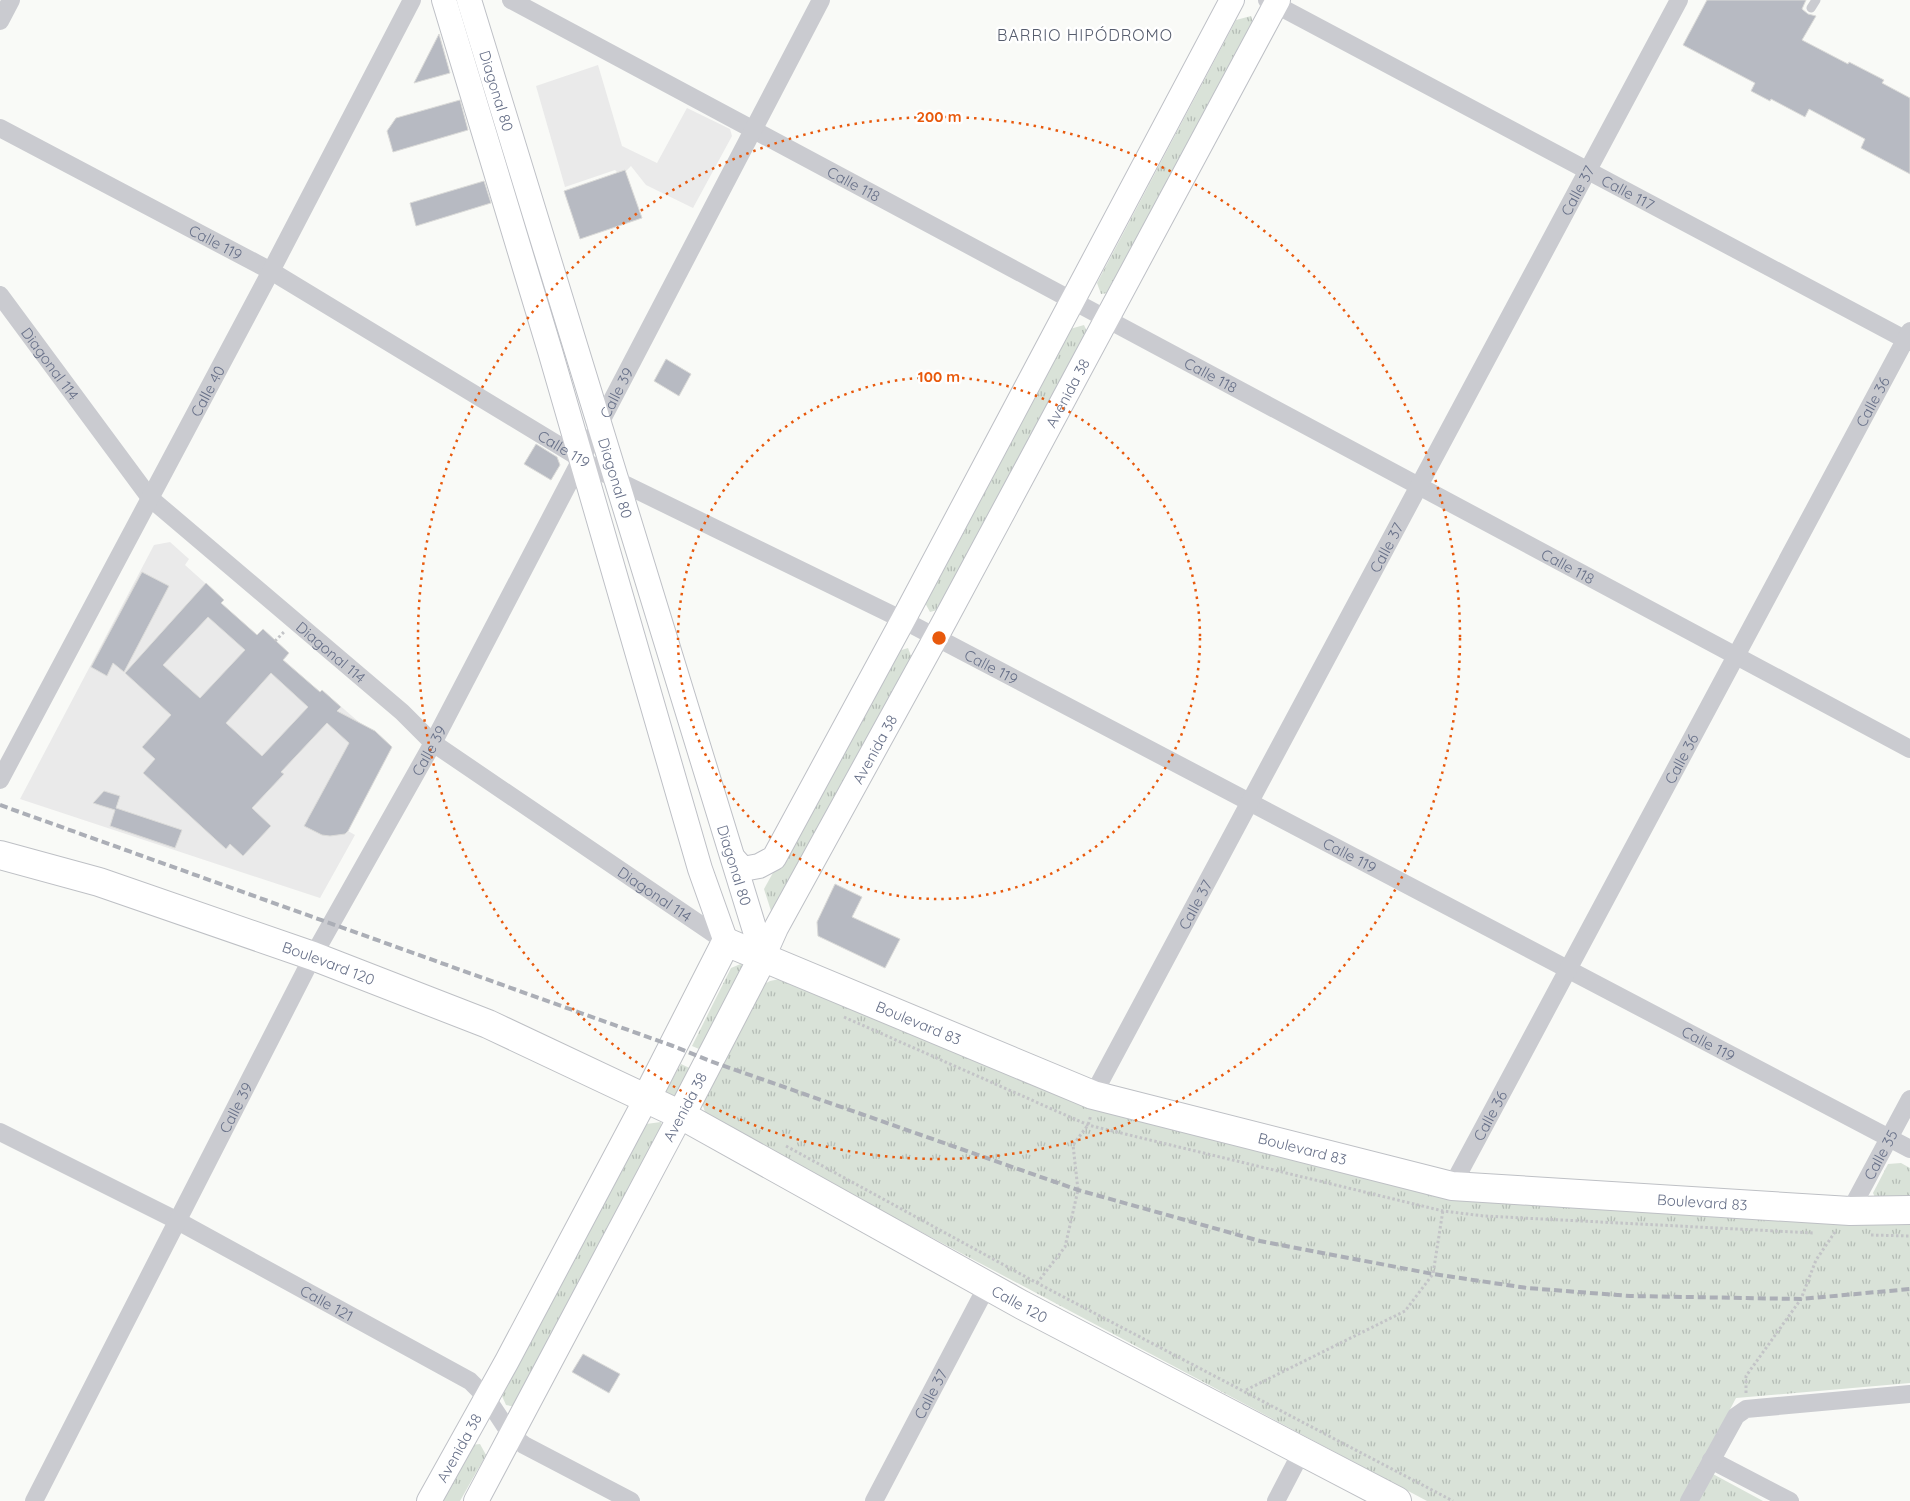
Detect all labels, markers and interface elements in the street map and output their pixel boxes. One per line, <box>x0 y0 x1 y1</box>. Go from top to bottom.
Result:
district label: BARRIO HIPÓDROMO <box>997 25 1173 45</box>
street label: Diagonal 80 <box>476 48 518 134</box>
text: 200 m <box>917 107 962 126</box>
street label: Calle 118 <box>824 162 884 206</box>
street label: Calle 37 <box>1556 162 1598 219</box>
street label: Calle 117 <box>1598 170 1658 214</box>
street label: Calle 119 <box>186 220 246 264</box>
street label: Diagonal 114 <box>18 323 84 403</box>
street label: Calle 118 <box>1181 353 1241 397</box>
street label: Avenida 38 <box>1041 355 1093 431</box>
street label: Calle 40 <box>186 362 229 420</box>
street label: Calle 39 <box>595 364 637 421</box>
text: 100 m <box>918 367 960 386</box>
street label: Calle 36 <box>1851 373 1893 430</box>
street label: Calle 119 <box>534 425 594 472</box>
street label: Diagonal 80 <box>594 435 637 521</box>
street label: Calle 37 <box>1365 519 1407 576</box>
street label: Calle 118 <box>1538 544 1598 588</box>
street label: Diagonal 114 <box>292 617 370 687</box>
centre of rings <box>930 629 948 647</box>
street label: Calle 119 <box>961 645 1021 688</box>
street label: Avenida 38 <box>848 711 901 787</box>
street label: Calle 39 <box>407 722 450 779</box>
street label: Calle 36 <box>1660 730 1702 787</box>
street label: Diagonal 80 <box>713 822 756 908</box>
street label: Calle 119 <box>1320 833 1380 877</box>
street label: Diagonal 114 <box>614 862 696 926</box>
street label: Calle 37 <box>1174 876 1216 933</box>
street label: Boulevard 120 <box>280 937 378 989</box>
street label: Boulevard 83 <box>873 996 964 1049</box>
street label: Calle 119 <box>1679 1021 1738 1065</box>
street label: Avenida 38 <box>659 1069 711 1145</box>
street label: Calle 39 <box>215 1079 256 1136</box>
street label: Calle 36 <box>1469 1087 1511 1144</box>
street label: Calle 35 <box>1859 1126 1901 1183</box>
street label: Boulevard 83 <box>1256 1128 1349 1169</box>
street label: Boulevard 83 <box>1656 1189 1748 1214</box>
street label: Calle 121 <box>297 1281 357 1325</box>
street label: Calle 120 <box>988 1281 1051 1326</box>
street label: Calle 37 <box>909 1365 951 1422</box>
street label: Avenida 38 <box>432 1410 485 1485</box>

